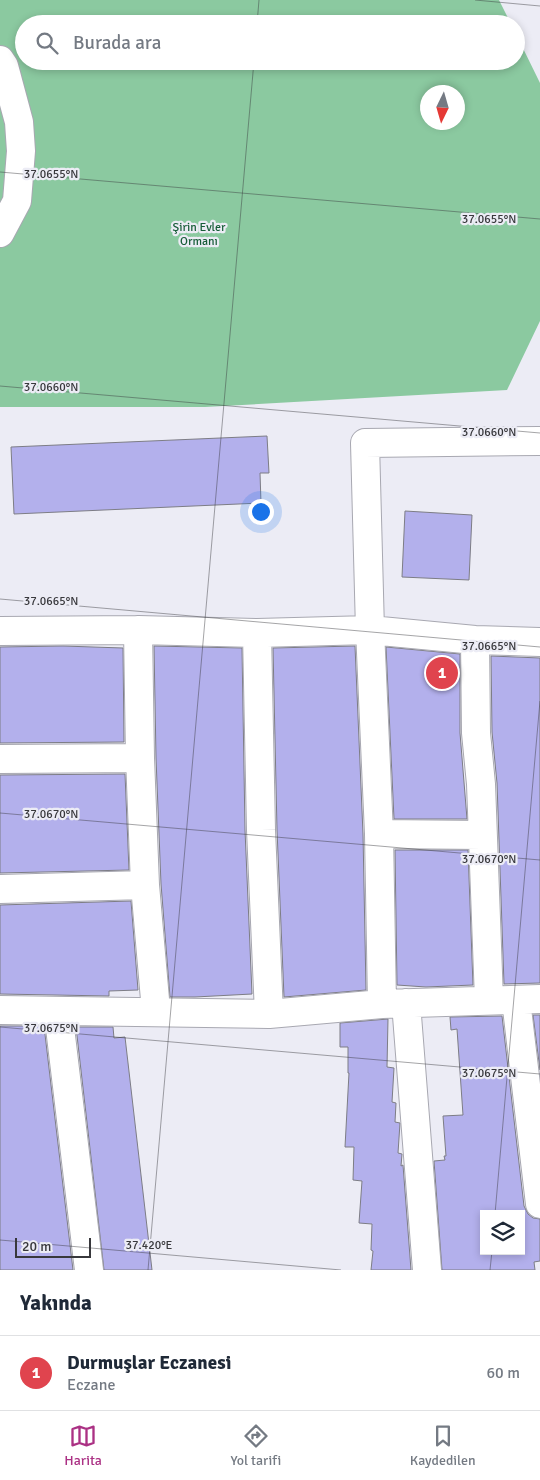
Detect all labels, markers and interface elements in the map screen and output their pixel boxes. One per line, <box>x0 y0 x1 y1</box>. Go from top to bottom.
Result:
search box <box>15 15 525 70</box>
icon: search <box>33 29 61 57</box>
text: Burada ara <box>73 31 161 55</box>
north arrow <box>420 85 465 130</box>
text: 37.0655°N <box>24 167 78 182</box>
text: 37.0655°N <box>462 212 516 227</box>
park label: Şirin Evler Ormanı <box>173 220 226 249</box>
text: 37.0660°N <box>24 380 78 395</box>
text: 37.0660°N <box>462 425 516 440</box>
your location <box>248 499 274 525</box>
text: 37.0665°N <box>24 594 78 609</box>
text: 37.0665°N <box>462 639 516 654</box>
pin: 1 <box>426 654 458 692</box>
text: 37.0670°N <box>24 807 78 822</box>
text: 37.0670°N <box>462 852 516 867</box>
text: 37.0675°N <box>24 1021 78 1036</box>
text: 37.0675°N <box>462 1066 516 1081</box>
map controls <box>480 1210 525 1255</box>
button: layers <box>480 1210 525 1255</box>
scale bar <box>15 1235 91 1258</box>
text: 20 m <box>22 1238 51 1255</box>
text: 37.420°E <box>126 1238 173 1253</box>
text: Yakında <box>20 1290 92 1316</box>
text: Durmuşlar Eczanesi <box>67 1351 231 1375</box>
text: 1 <box>32 1363 40 1383</box>
text: 60 m <box>486 1363 520 1383</box>
text: Eczane <box>67 1375 115 1395</box>
tab: Harita <box>64 1422 102 1469</box>
tab: Yol tarifi <box>230 1422 281 1469</box>
tab: Kaydedilen <box>410 1422 476 1469</box>

